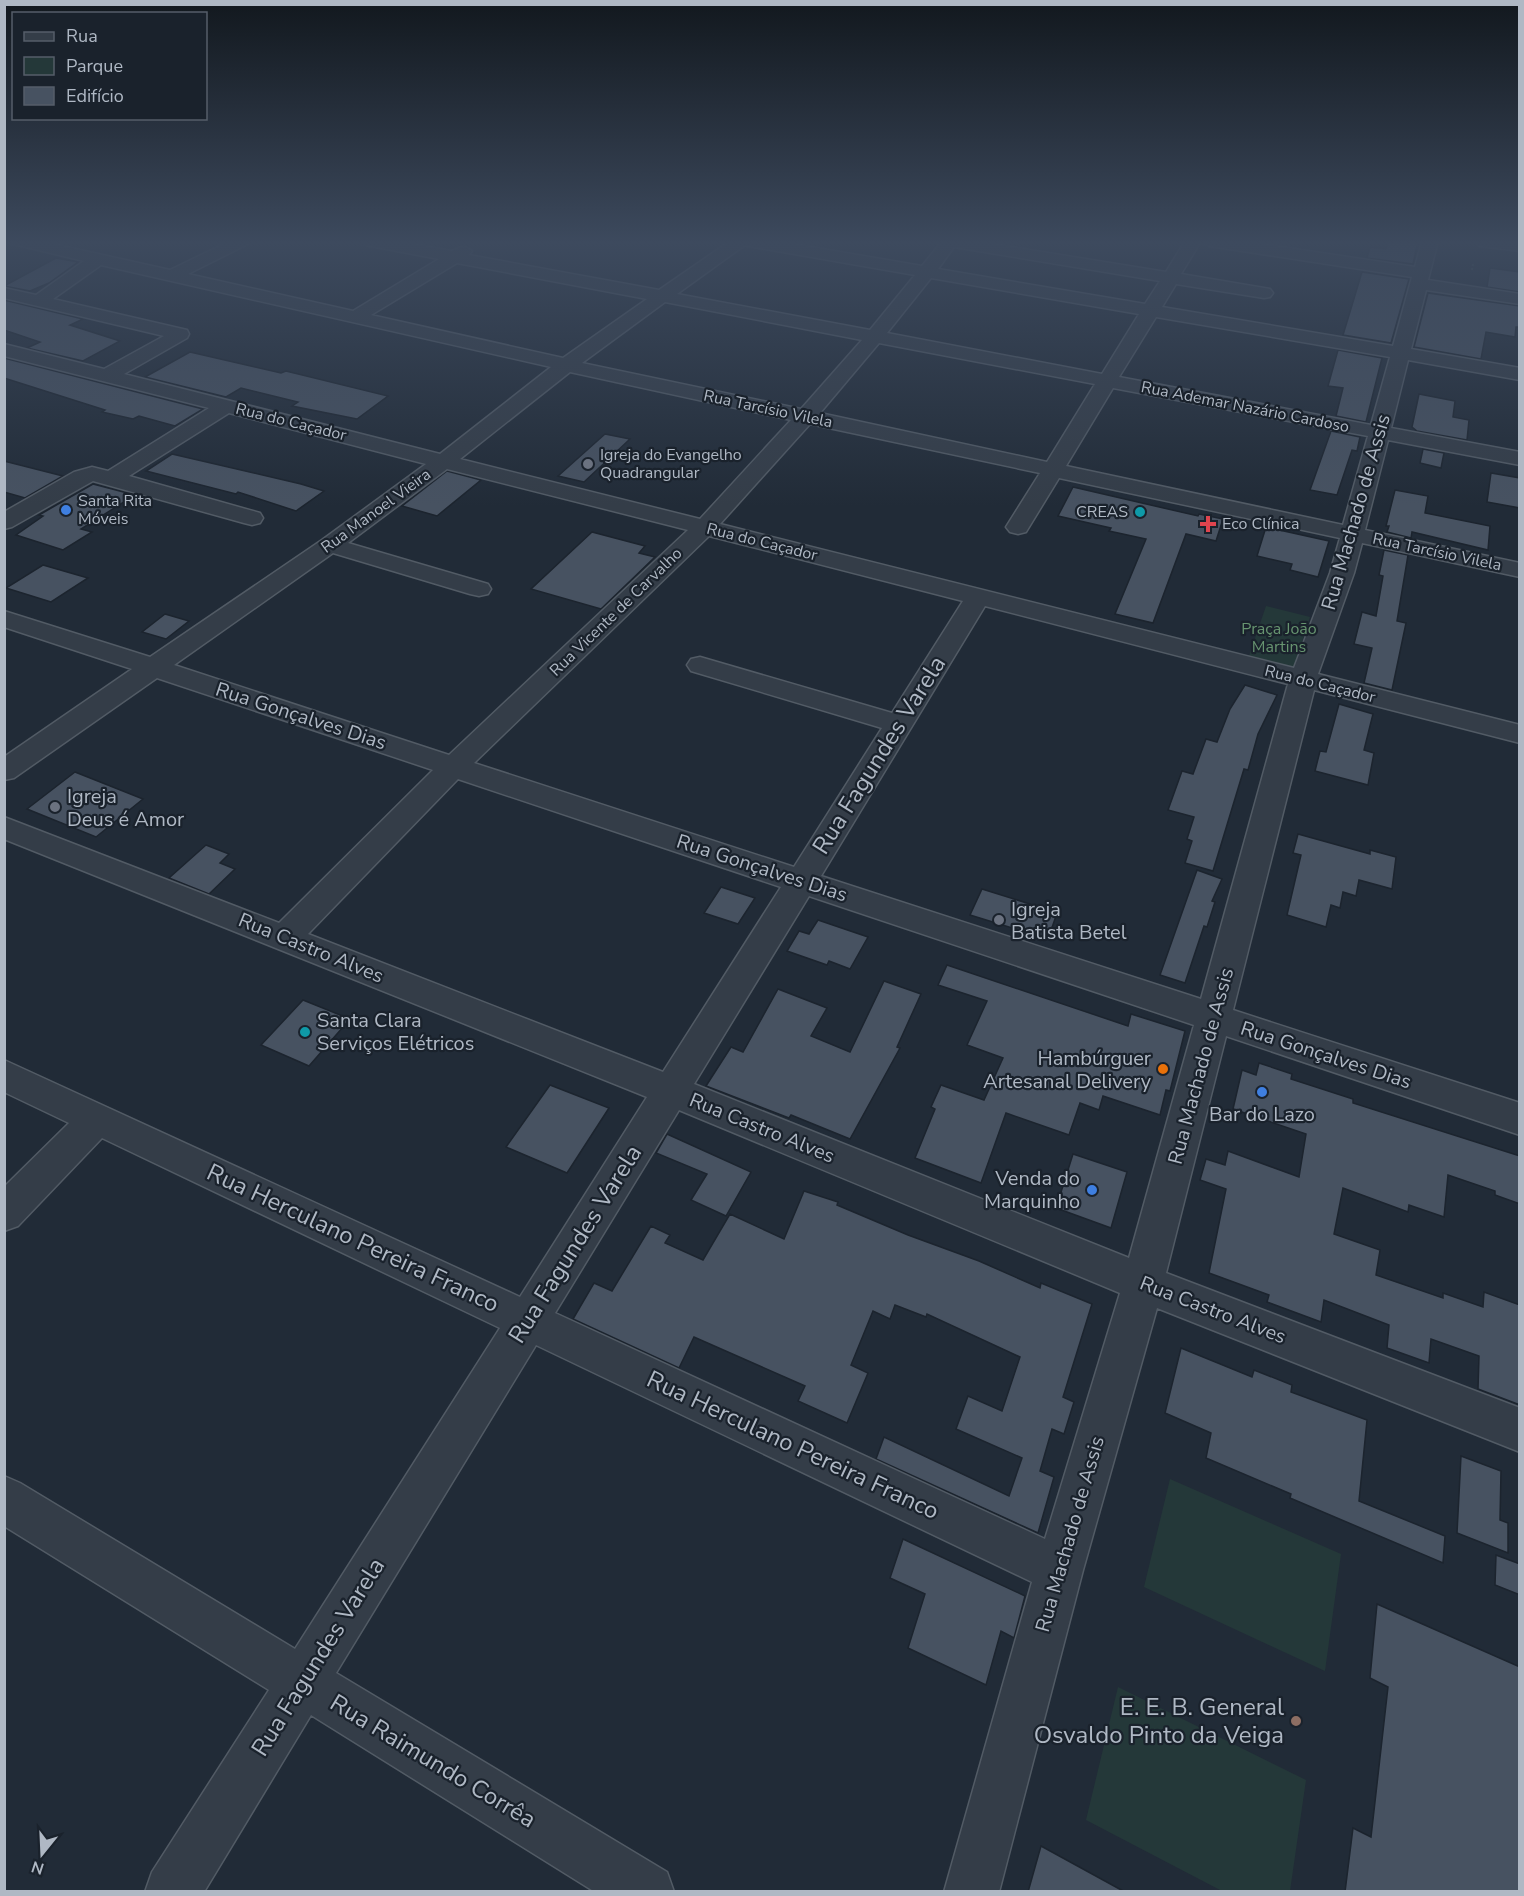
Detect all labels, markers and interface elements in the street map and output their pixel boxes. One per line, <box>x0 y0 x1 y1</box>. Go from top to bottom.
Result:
legend <box>12 12 207 120</box>
text: Rua <box>66 24 98 48</box>
text: Parque <box>66 54 123 78</box>
text: Edifício <box>66 84 124 108</box>
street label: Rua Ademar Nazário Cardoso <box>1139 376 1351 438</box>
street label: Rua Tarcísio Vilela <box>701 385 835 433</box>
street label: Rua do Caçador <box>233 398 349 446</box>
street label: Rua Machado de Assis <box>1315 411 1397 613</box>
place label: Igreja do Evangelho Quadrangular <box>600 444 742 484</box>
marker: Igreja do Evangelho Quadrangular <box>581 457 595 471</box>
street label: Rua Manoel Vieira <box>317 464 435 558</box>
place label: Santa Rita Móveis <box>78 490 152 530</box>
place label: CREAS <box>1076 501 1128 523</box>
marker: Santa Rita Móveis <box>59 503 73 517</box>
marker: CREAS <box>1133 505 1147 519</box>
place label: Eco Clínica <box>1222 513 1299 535</box>
marker: Eco Clínica <box>1199 515 1217 533</box>
street label: Rua do Caçador <box>704 518 820 566</box>
street label: Rua Tarcísio Vilela <box>1370 528 1504 576</box>
street label: Rua Vicente de Carvalho <box>545 543 687 681</box>
park label: Praça João Martins <box>1241 618 1317 658</box>
street label: Rua Fagundes Varela <box>805 650 953 860</box>
street label: Rua do Caçador <box>1262 660 1378 708</box>
street label: Rua Gonçalves Dias <box>212 676 390 756</box>
place label: Igreja Deus é Amor <box>67 783 184 833</box>
marker: Igreja Deus é Amor <box>48 800 62 814</box>
street label: Rua Gonçalves Dias <box>673 828 851 908</box>
place label: Igreja Batista Betel <box>1011 896 1127 946</box>
street label: Rua Castro Alves <box>234 907 388 989</box>
marker: Igreja Batista Betel <box>992 913 1006 927</box>
street label: Rua Machado de Assis <box>1162 965 1240 1167</box>
place label: Santa Clara Serviços Elétricos <box>317 1007 474 1057</box>
street label: Rua Gonçalves Dias <box>1237 1015 1415 1095</box>
marker: Santa Clara Serviços Elétricos <box>298 1025 312 1039</box>
place label: Hambúrguer Artesanal Delivery <box>983 1045 1152 1095</box>
marker: Hambúrguer Artesanal Delivery <box>1156 1062 1170 1076</box>
marker: Bar do Lazo <box>1255 1085 1269 1099</box>
street label: Rua Castro Alves <box>685 1087 839 1169</box>
place label: Bar do Lazo <box>1209 1101 1315 1128</box>
street label: Rua Fagundes Varela <box>501 1139 649 1349</box>
street label: Rua Herculano Pereira Franco <box>202 1156 504 1320</box>
place label: Venda do Marquinho <box>984 1165 1080 1215</box>
marker: Venda do Marquinho <box>1085 1183 1099 1197</box>
street label: Rua Castro Alves <box>1136 1270 1290 1350</box>
street label: Rua Herculano Pereira Franco <box>642 1363 944 1527</box>
street label: Rua Machado de Assis <box>1029 1433 1111 1635</box>
street label: Rua Fagundes Varela <box>244 1552 392 1762</box>
street label: Rua Raimundo Corrêa <box>324 1687 542 1835</box>
place label: E. E. B. General Osvaldo Pinto da Veiga <box>1034 1691 1284 1751</box>
marker: E. E. B. General Osvaldo Pinto da Veiga <box>1289 1714 1303 1728</box>
north arrow <box>12 1824 72 1884</box>
text: N <box>29 1855 47 1880</box>

